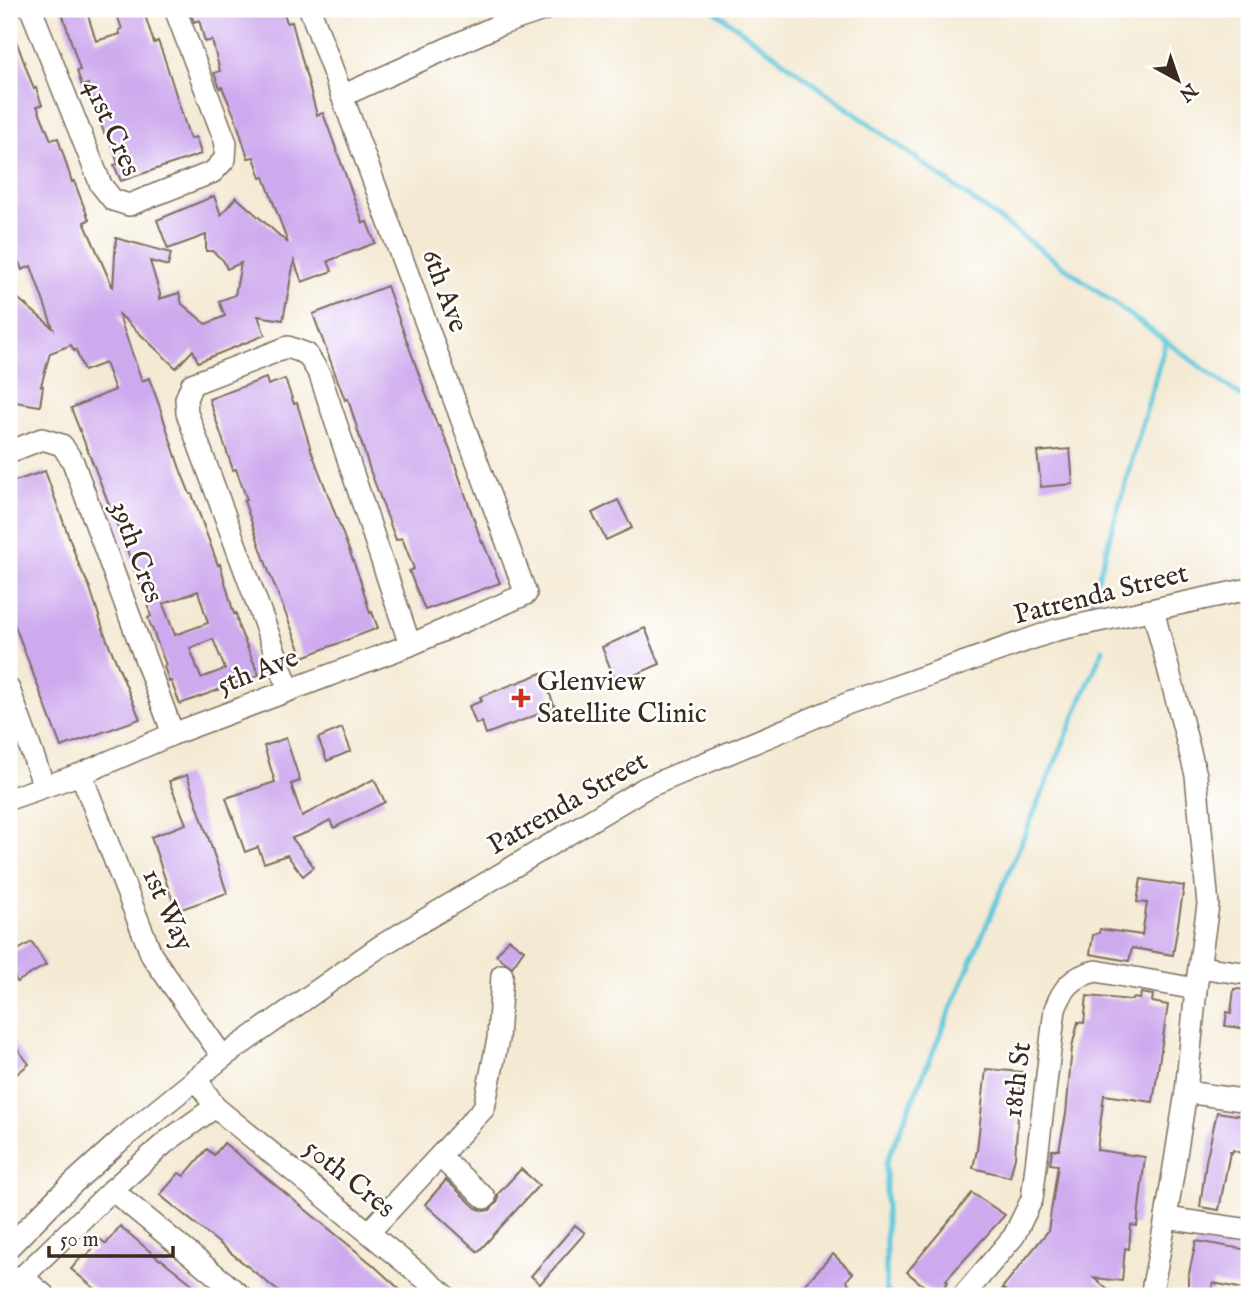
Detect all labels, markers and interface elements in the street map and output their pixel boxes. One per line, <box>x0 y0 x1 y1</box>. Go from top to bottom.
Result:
north arrow <box>1142 46 1212 116</box>
street label: 41st Cres <box>74 74 148 182</box>
text: N <box>1173 76 1202 106</box>
street label: 6th Ave <box>413 245 475 337</box>
street label: 39th Cres <box>101 496 171 608</box>
street label: Patrenda Street <box>1010 556 1192 634</box>
street label: 5th Ave <box>212 641 304 703</box>
place label: Glenview Satellite Clinic <box>537 665 707 732</box>
marker: Glenview Satellite Clinic <box>511 688 531 708</box>
street label: Patrenda Street <box>482 744 654 864</box>
street label: 1st Way <box>133 863 201 957</box>
street label: 18th St <box>996 1040 1040 1120</box>
street label: 50th Cres <box>296 1132 402 1226</box>
scale bar <box>49 1214 173 1258</box>
text: 50 m <box>60 1227 99 1254</box>

